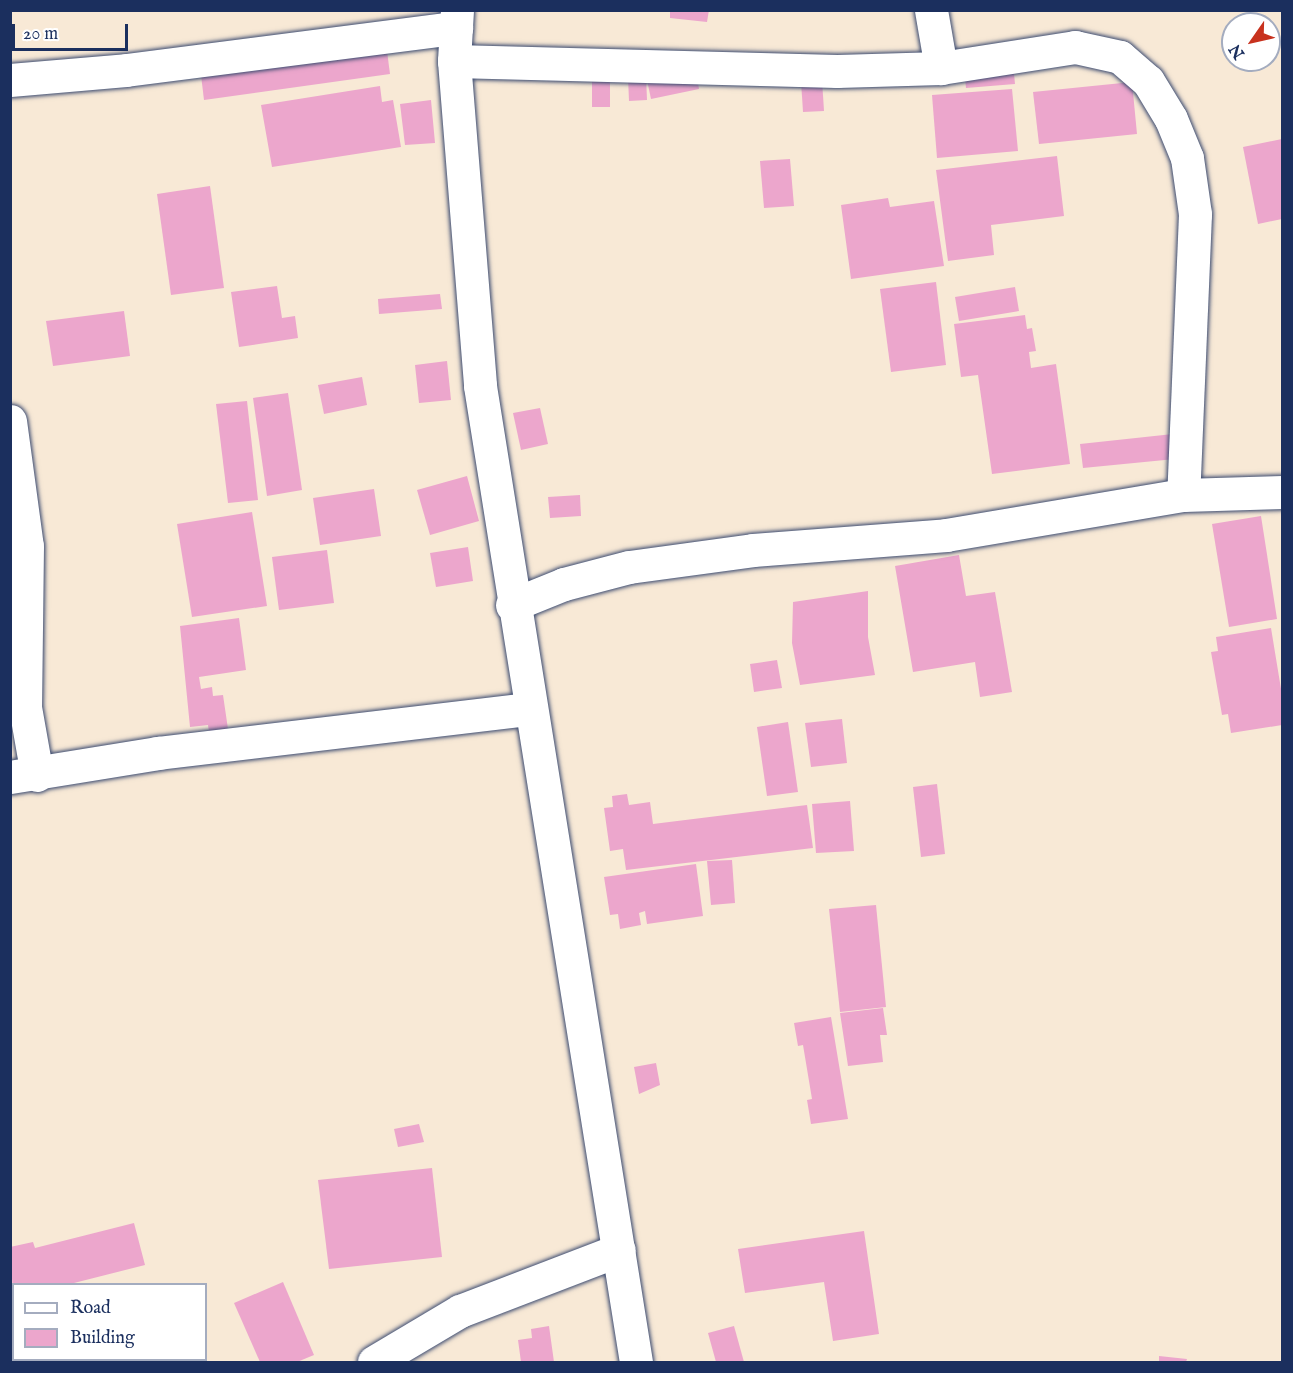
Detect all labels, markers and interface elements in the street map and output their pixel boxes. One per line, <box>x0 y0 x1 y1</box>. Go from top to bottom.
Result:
scale bar <box>15 12 130 50</box>
north arrow <box>1221 12 1281 72</box>
text: 20 m <box>23 23 58 46</box>
text: N <box>1226 40 1250 62</box>
legend <box>12 1283 207 1361</box>
text: Road <box>70 1297 111 1320</box>
text: Building <box>70 1327 135 1350</box>

